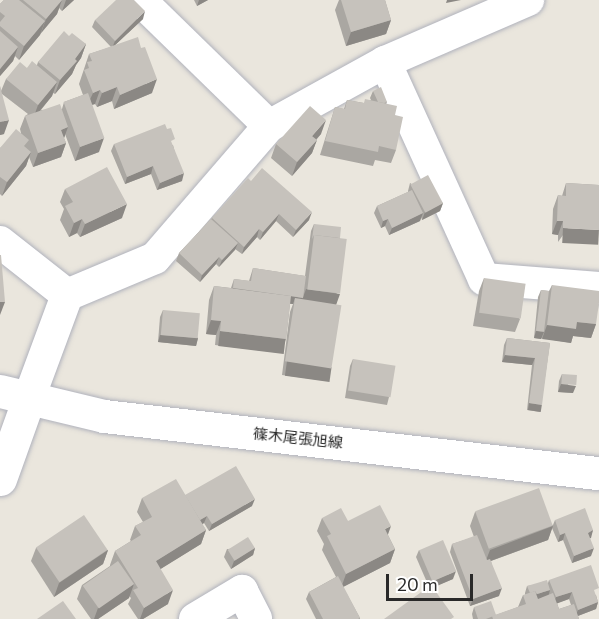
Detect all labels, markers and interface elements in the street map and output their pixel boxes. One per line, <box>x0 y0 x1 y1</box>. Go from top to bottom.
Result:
street label: 篠木尾張旭線 <box>252 424 344 452</box>
scale bar <box>389 562 476 600</box>
text: 20 m <box>397 573 438 595</box>

